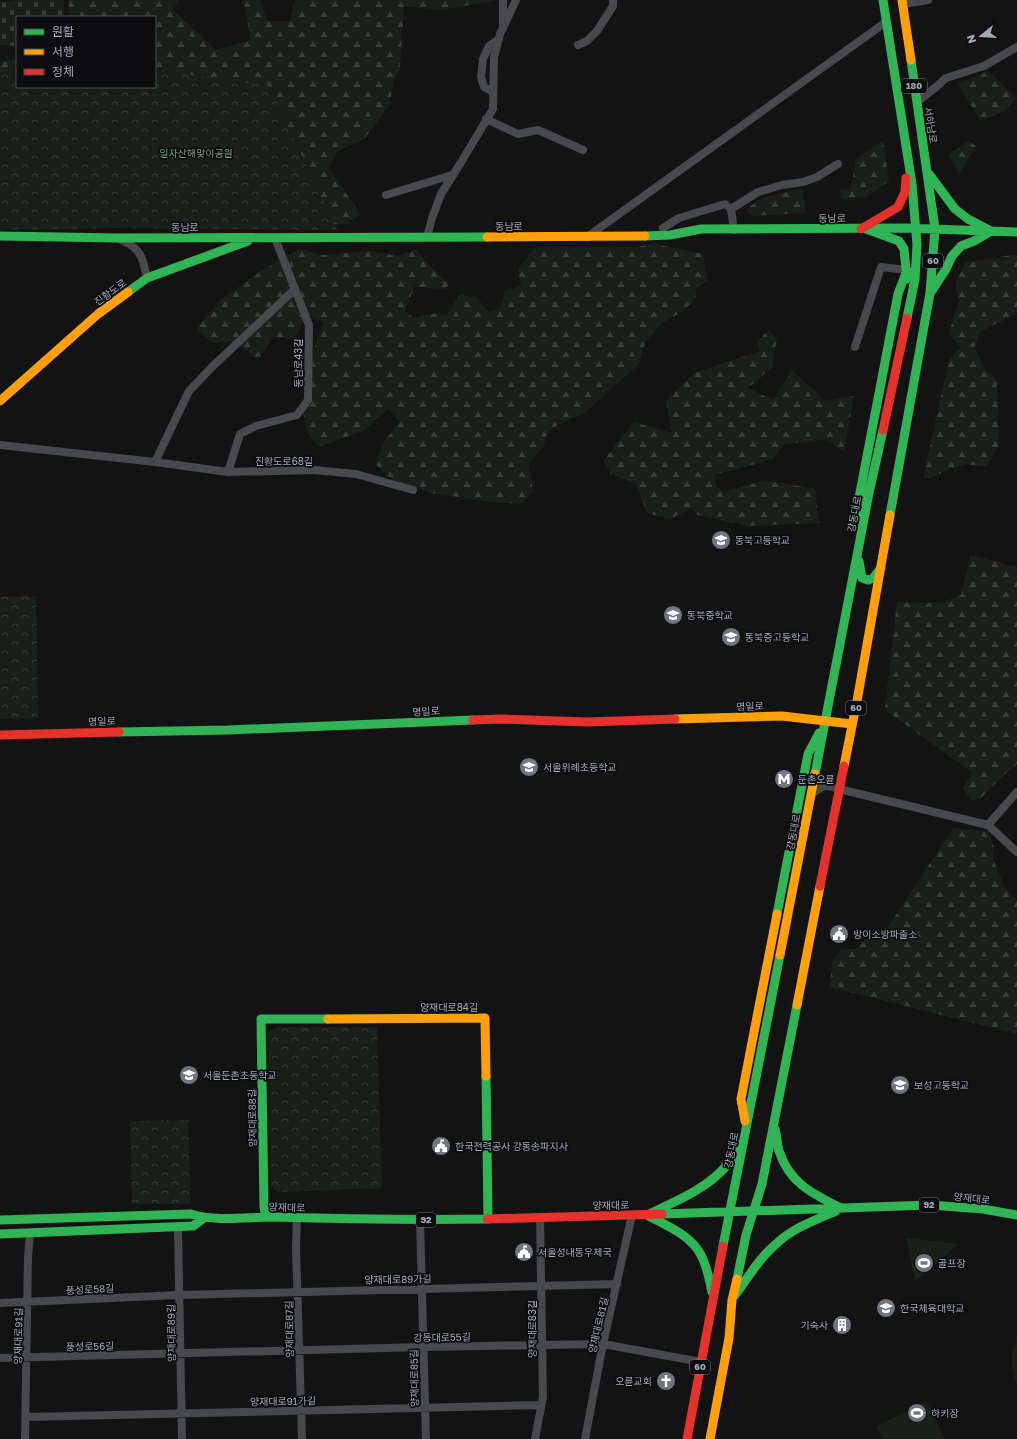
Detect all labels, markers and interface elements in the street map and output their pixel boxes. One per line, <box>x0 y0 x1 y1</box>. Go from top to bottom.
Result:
legend <box>16 16 156 88</box>
north arrow <box>961 16 1001 56</box>
text: 원활 <box>52 24 74 39</box>
text: N <box>964 33 978 45</box>
text: 서행 <box>52 44 74 59</box>
text: 정체 <box>52 64 74 79</box>
road number: 180 <box>901 79 927 93</box>
street label: 서하남로 <box>922 106 940 144</box>
park label: 일자산해맞이공원 <box>159 147 233 159</box>
street label: 동남로 <box>818 212 846 224</box>
street label: 동남로 <box>495 220 523 232</box>
street label: 동남로 <box>171 221 199 233</box>
road number: 60 <box>923 254 943 268</box>
street label: 진황도로 <box>92 276 128 308</box>
street label: 동남로43길 <box>292 339 304 387</box>
street label: 진황도로68길 <box>255 455 313 467</box>
street label: 강동대로 <box>845 495 863 533</box>
school or university icon: 동북고등학교 <box>710 529 732 551</box>
place label: 동북고등학교 <box>735 534 790 546</box>
school or university icon: 동북중학교 <box>662 604 684 626</box>
place label: 동북중학교 <box>687 609 733 621</box>
school or university icon: 동북중고등학교 <box>720 626 742 648</box>
place label: 동북중고등학교 <box>745 631 809 643</box>
street label: 명일로 <box>736 700 764 712</box>
road number: 60 <box>846 701 866 715</box>
street label: 명일로 <box>412 704 440 718</box>
street label: 명일로 <box>88 715 116 727</box>
school or university icon: 서울위례초등학교 <box>518 756 540 778</box>
place label: 서울위례초등학교 <box>543 761 617 773</box>
metro station icon: 둔촌오륜 <box>773 768 795 790</box>
place label: 둔촌오륜 <box>798 773 835 785</box>
street label: 강동대로 <box>784 813 802 851</box>
public building icon: 방이소방파출소 <box>828 923 850 945</box>
place label: 방이소방파출소 <box>853 928 917 940</box>
street label: 양재대로84길 <box>420 1001 478 1013</box>
school or university icon: 서울둔촌초등학교 <box>178 1064 200 1086</box>
place label: 서울둔촌초등학교 <box>203 1069 277 1081</box>
school or university icon: 보성고등학교 <box>889 1074 911 1096</box>
place label: 보성고등학교 <box>914 1079 969 1091</box>
street label: 양재대로88길 <box>245 1089 259 1147</box>
street label: 강동대로 <box>722 1131 740 1169</box>
public building icon: 한국전력공사 강동송파지사 <box>430 1135 452 1157</box>
place label: 한국전력공사 강동송파지사 <box>455 1140 569 1152</box>
street label: 양재대로 <box>953 1190 991 1206</box>
road number: 92 <box>919 1198 939 1212</box>
street label: 양재대로 <box>592 1199 630 1211</box>
street label: 양재대로 <box>268 1200 306 1214</box>
road number: 92 <box>416 1213 436 1227</box>
public building icon: 서울성내동우체국 <box>513 1241 535 1263</box>
place label: 서울성내동우체국 <box>538 1246 612 1258</box>
sports icon: 골프장 <box>913 1252 935 1274</box>
place label: 골프장 <box>938 1257 966 1269</box>
street label: 양재대로89가길 <box>364 1272 432 1286</box>
street label: 풍성로58길 <box>65 1282 115 1296</box>
street label: 양재대로81길 <box>586 1296 610 1354</box>
school or university icon: 한국체육대학교 <box>875 1297 897 1319</box>
street label: 양재대로87길 <box>282 1300 296 1358</box>
street label: 양재대로83길 <box>526 1300 538 1358</box>
place label: 한국체육대학교 <box>900 1302 964 1314</box>
street label: 양재대로89길 <box>164 1304 178 1362</box>
street label: 양재대로91길 <box>12 1307 24 1365</box>
building icon: 기숙사 <box>831 1314 853 1336</box>
place label: 기숙사 <box>800 1319 829 1331</box>
street label: 강동대로55길 <box>413 1330 471 1344</box>
street label: 풍성로56길 <box>66 1340 114 1352</box>
street label: 양재대로85길 <box>407 1349 421 1407</box>
road number: 60 <box>690 1360 710 1374</box>
church icon: 오륜교회 <box>655 1370 677 1392</box>
place label: 오륜교회 <box>615 1375 652 1387</box>
street label: 양재대로91가길 <box>250 1394 316 1408</box>
sports icon: 하키장 <box>906 1402 928 1424</box>
place label: 하키장 <box>931 1407 959 1419</box>

